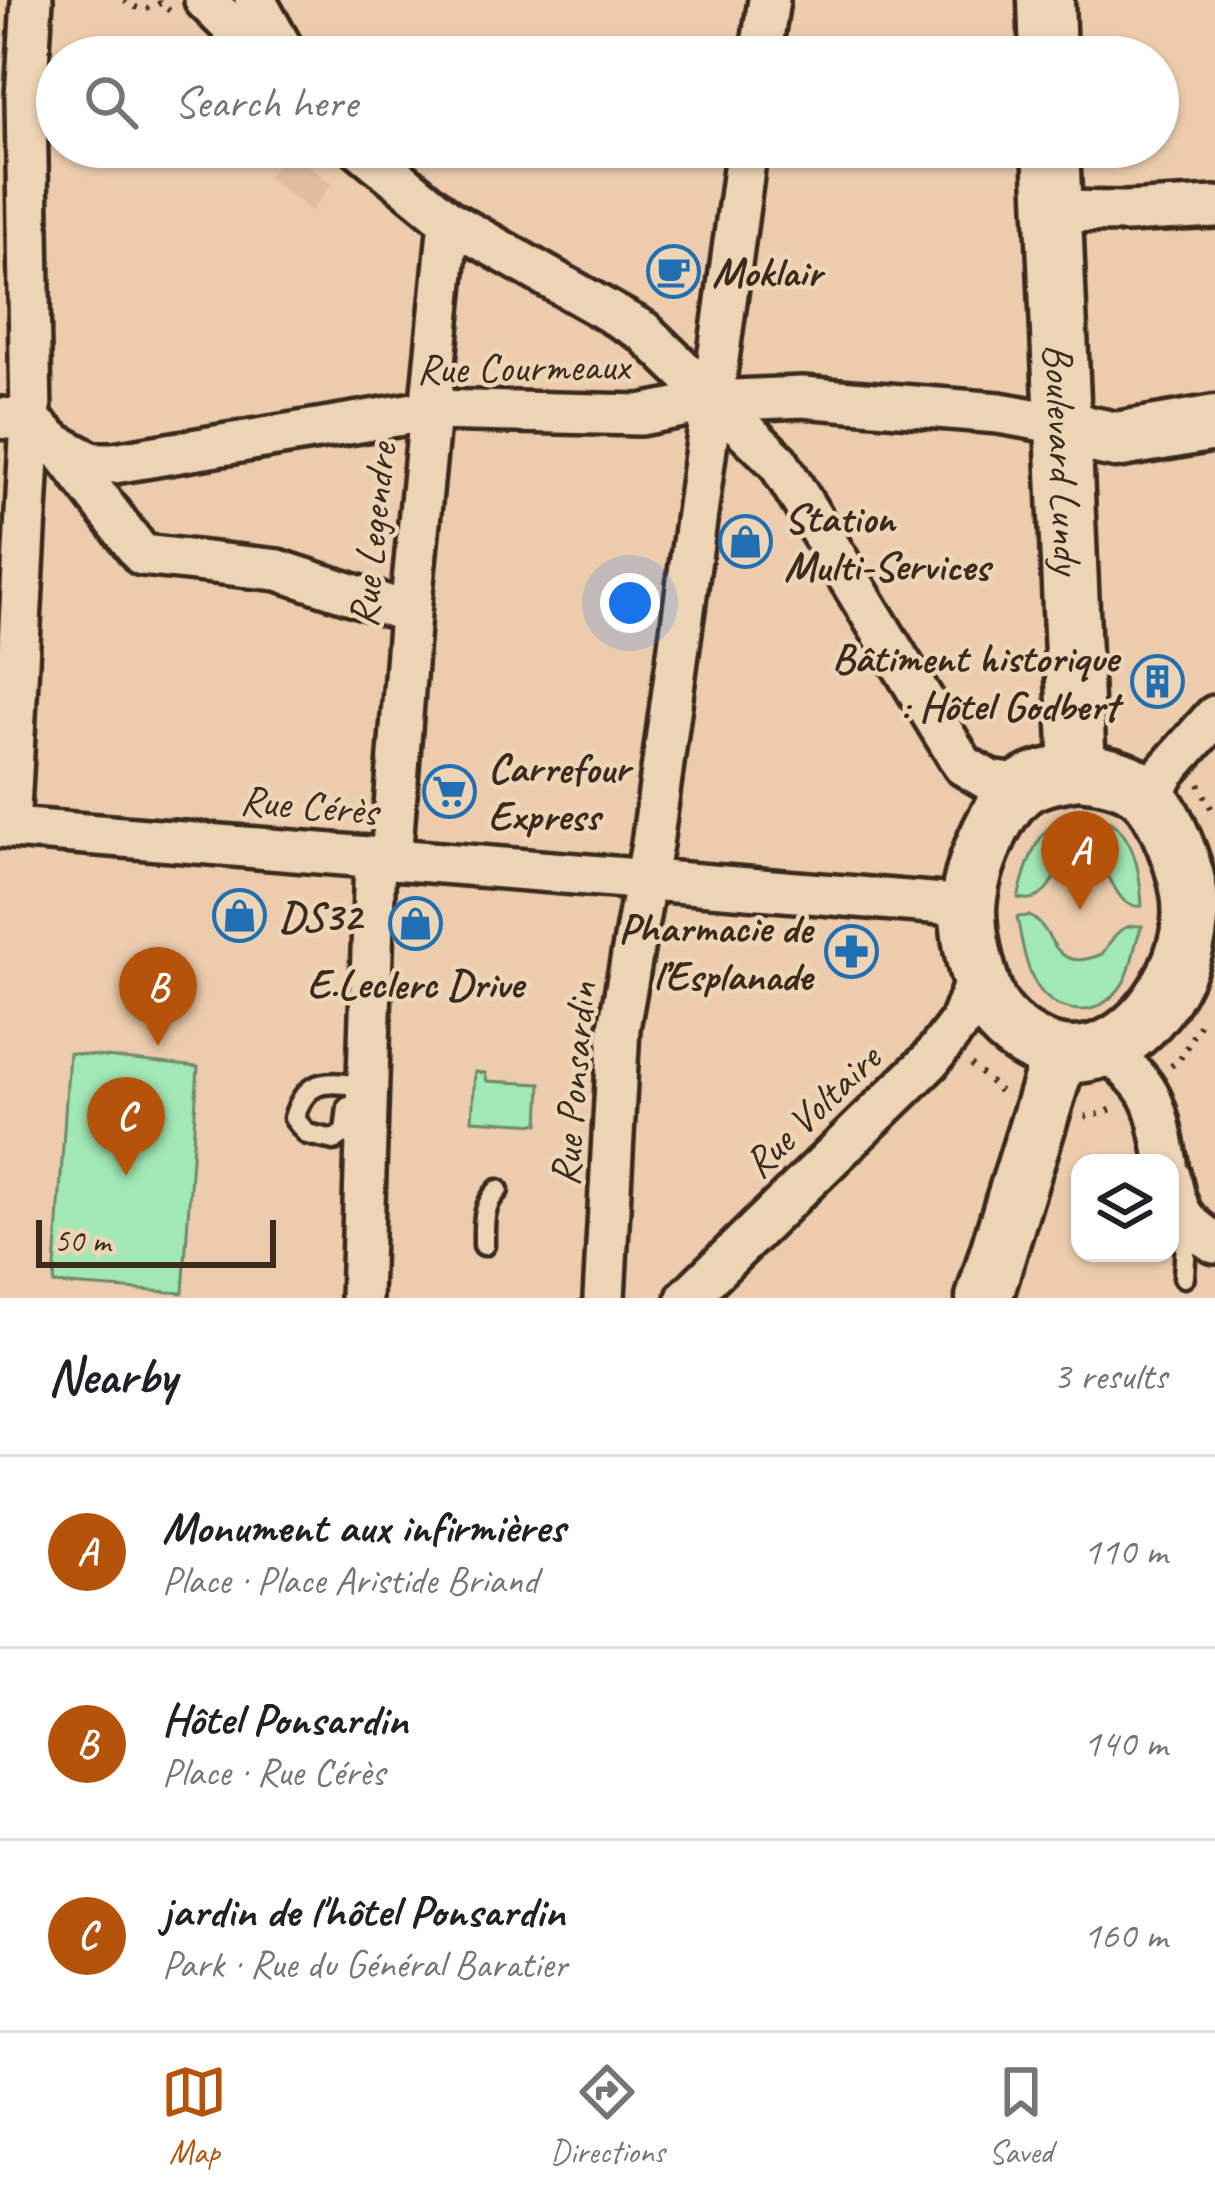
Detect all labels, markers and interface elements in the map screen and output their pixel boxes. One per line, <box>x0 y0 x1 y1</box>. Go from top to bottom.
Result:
search box <box>36 36 1179 168</box>
icon: search <box>78 69 144 135</box>
text: Search here <box>174 74 357 131</box>
cafe icon: Moklair <box>645 243 701 299</box>
place label: Moklair <box>712 246 826 299</box>
street label: Rue Courmeaux <box>416 339 633 396</box>
street label: Boulevard Lundy <box>1032 343 1095 579</box>
street label: Rue Legendre <box>336 438 409 630</box>
place label: Station Multi-Services <box>784 492 994 593</box>
shop icon: Station Multi-Services <box>717 513 773 569</box>
your location <box>600 573 660 633</box>
place label: Bâtiment historique : Hôtel Godbert <box>832 632 1124 733</box>
building icon: Bâtiment historique : Hôtel Godbert <box>1129 653 1185 709</box>
place label: Carrefour Express <box>488 742 634 843</box>
supermarket icon: Carrefour Express <box>421 763 477 819</box>
street label: Rue Cérès <box>238 773 383 838</box>
pin: A <box>1041 811 1119 910</box>
shop icon: DS32 <box>212 887 268 943</box>
place label: DS32 <box>279 890 366 943</box>
shop icon: E.Leclerc Drive <box>387 896 443 952</box>
place label: Pharmacie de l’Esplanade <box>618 902 815 1003</box>
pharmacy icon: Pharmacie de l’Esplanade <box>823 923 879 979</box>
pin: B <box>119 947 197 1046</box>
place label: E.Leclerc Drive <box>307 958 527 1011</box>
street label: Rue Ponsardin <box>538 979 609 1188</box>
street label: Rue Voltaire <box>732 1031 894 1189</box>
pin: C <box>87 1077 165 1176</box>
map controls <box>1071 1154 1179 1262</box>
button: layers <box>1071 1154 1179 1262</box>
scale bar <box>36 1214 276 1267</box>
text: 50 m <box>54 1220 110 1262</box>
text: Nearby <box>48 1344 176 1408</box>
text: 3 results <box>1053 1352 1167 1401</box>
text: Monument aux infirmières <box>162 1499 565 1556</box>
text: A <box>77 1527 97 1576</box>
text: 110 m <box>1083 1527 1167 1576</box>
text: Place · Place Aristide Briand <box>162 1556 538 1605</box>
text: Hôtel Ponsardin <box>162 1691 408 1748</box>
text: B <box>77 1719 97 1768</box>
text: 140 m <box>1083 1719 1167 1768</box>
text: Place · Rue Cérès <box>162 1748 384 1797</box>
text: jardin de l'hôtel Ponsardin <box>162 1883 565 1940</box>
text: C <box>78 1911 96 1960</box>
text: 160 m <box>1083 1911 1167 1960</box>
text: Park · Rue du Général Baratier <box>162 1940 567 1989</box>
tab: Map <box>161 2059 227 2173</box>
tab: Directions <box>550 2059 665 2173</box>
tab: Saved <box>988 2059 1054 2173</box>

